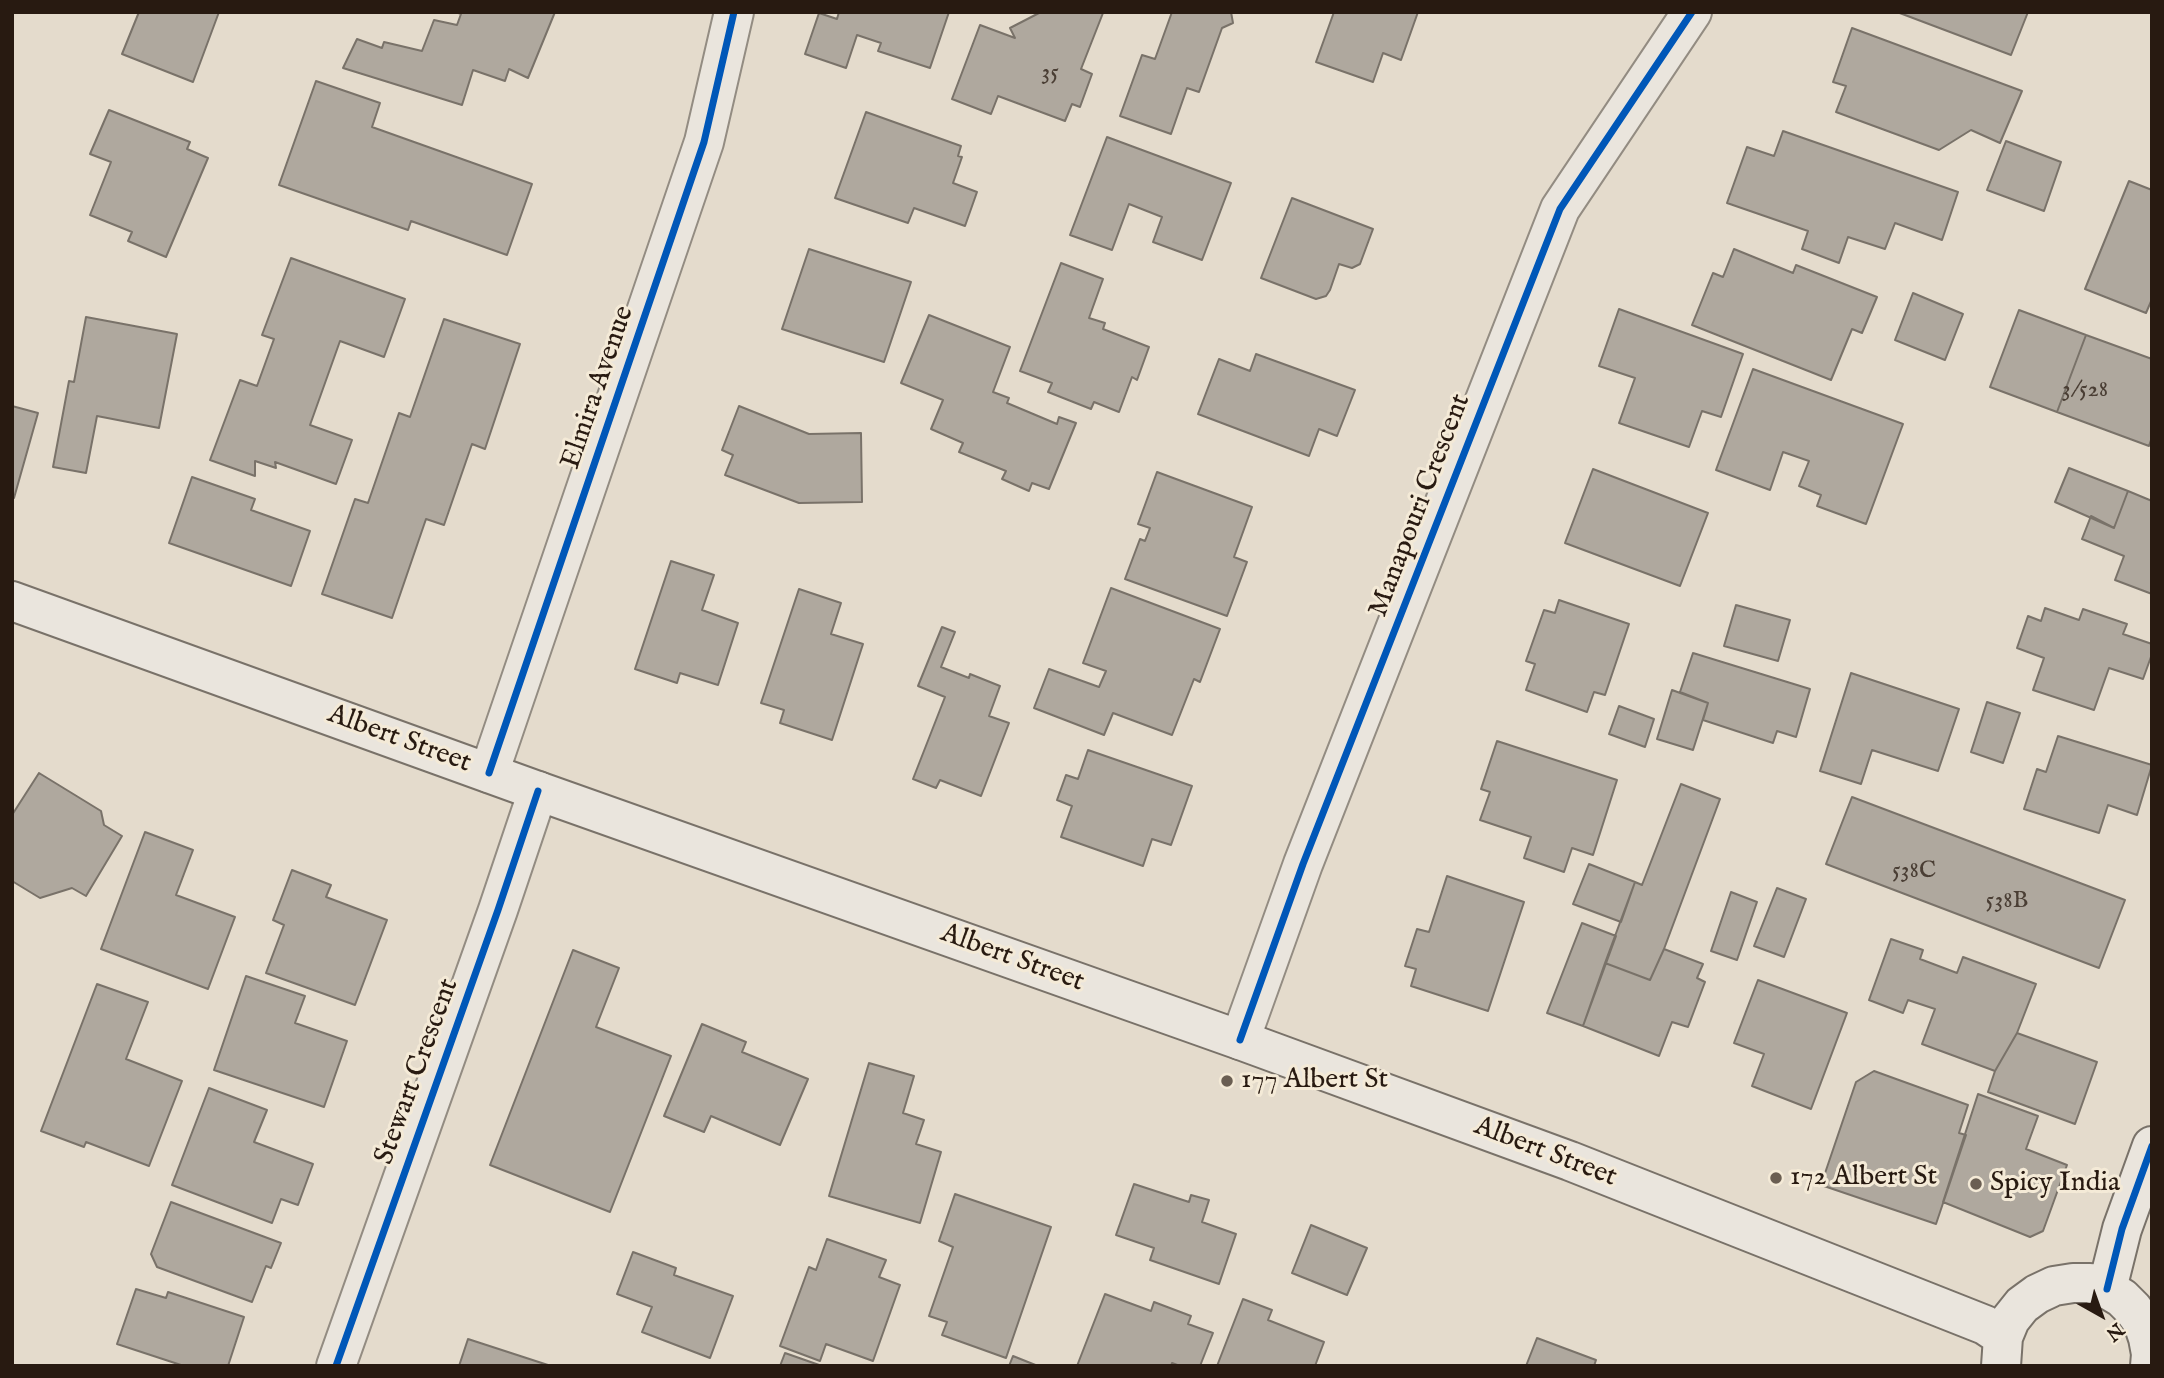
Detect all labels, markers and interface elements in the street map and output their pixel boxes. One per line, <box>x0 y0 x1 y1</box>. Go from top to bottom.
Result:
house number: 35 <box>1041 60 1059 88</box>
street label: Elmira Avenue <box>555 302 643 474</box>
house number: 3/528 <box>2062 377 2108 405</box>
street label: Manapouri Crescent <box>1363 390 1479 622</box>
street label: Albert Street <box>323 699 475 781</box>
house number: 538C <box>1892 858 1936 886</box>
house number: 538B <box>1986 888 2028 916</box>
street label: Albert Street <box>936 918 1088 1000</box>
street label: Stewart Crescent <box>369 974 467 1170</box>
place label: 177 Albert St <box>1241 1064 1388 1098</box>
marker: 177 Albert St <box>1219 1073 1235 1089</box>
street label: Albert Street <box>1469 1110 1621 1196</box>
place label: 172 Albert St <box>1790 1161 1937 1195</box>
place label: Spicy India <box>1990 1167 2120 1201</box>
marker: 172 Albert St <box>1768 1170 1784 1186</box>
marker: Spicy India <box>1968 1176 1984 1192</box>
north arrow <box>2066 1280 2136 1350</box>
text: N <box>2100 1317 2129 1346</box>

